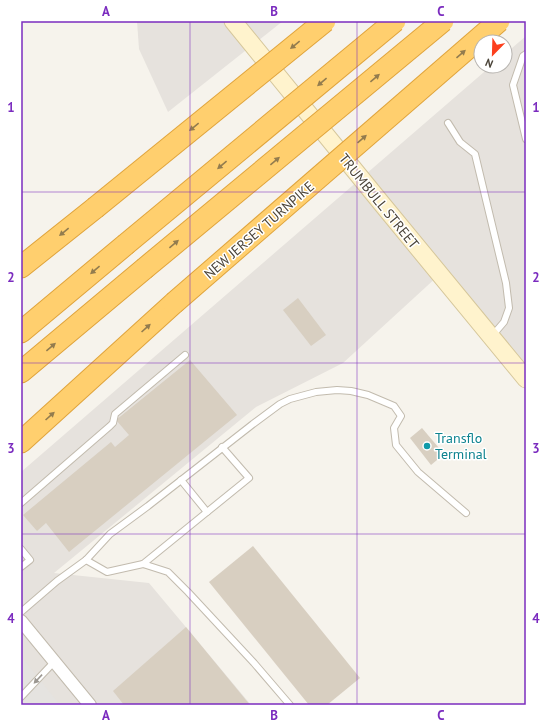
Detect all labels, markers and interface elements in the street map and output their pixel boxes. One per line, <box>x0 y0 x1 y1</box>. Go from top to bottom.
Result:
text: A <box>102 3 110 20</box>
text: B <box>270 3 278 20</box>
text: C <box>437 3 445 20</box>
north arrow <box>473 34 513 74</box>
one-way arrow <box>289 41 300 50</box>
one-way arrow <box>455 50 466 59</box>
text: N <box>483 55 495 71</box>
one-way arrow <box>369 73 380 82</box>
one-way arrow <box>317 77 328 86</box>
text: 1 <box>7 99 15 116</box>
text: 1 <box>532 99 540 116</box>
one-way arrow <box>189 123 199 132</box>
one-way arrow <box>357 135 368 144</box>
street label: TRUMBULL STREET <box>335 150 423 253</box>
one-way arrow <box>269 156 280 165</box>
one-way arrow <box>217 160 228 169</box>
street label: NEW JERSEY TURNPIKE <box>200 177 318 283</box>
one-way arrow <box>59 228 70 237</box>
one-way arrow <box>169 239 180 248</box>
one-way arrow <box>90 266 100 275</box>
text: 2 <box>7 269 15 286</box>
text: 2 <box>532 269 540 286</box>
one-way arrow <box>141 324 151 333</box>
one-way arrow <box>46 342 56 351</box>
one-way arrow <box>45 411 55 420</box>
place label: Transflo Terminal <box>435 429 487 463</box>
text: 3 <box>7 440 15 457</box>
text: 3 <box>532 440 540 457</box>
marker: Transflo Terminal <box>422 441 432 451</box>
text: 4 <box>7 610 15 627</box>
text: 4 <box>532 610 540 627</box>
one-way arrow <box>33 674 42 685</box>
text: A <box>102 707 110 724</box>
text: B <box>270 707 278 724</box>
text: C <box>437 707 445 724</box>

